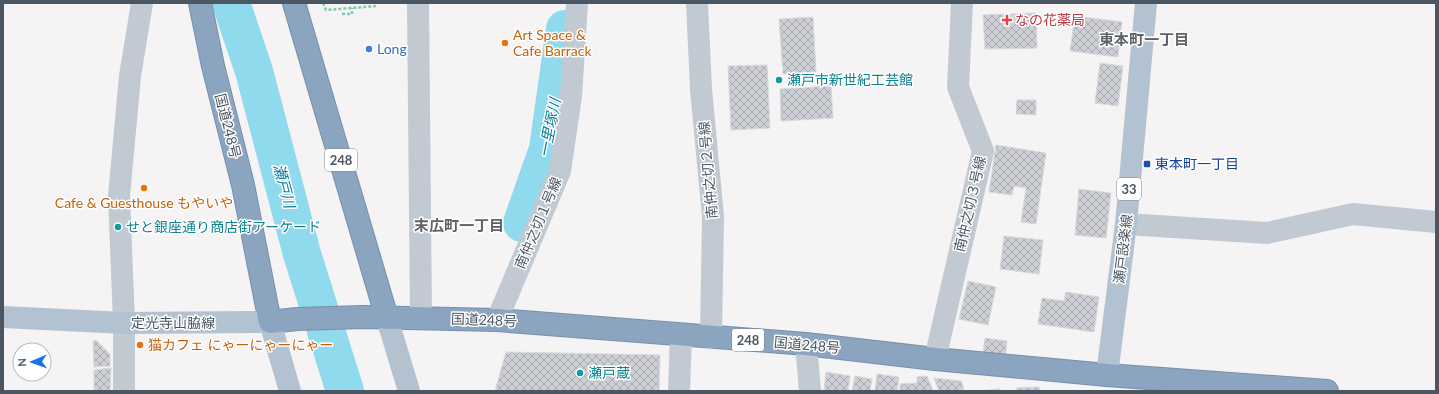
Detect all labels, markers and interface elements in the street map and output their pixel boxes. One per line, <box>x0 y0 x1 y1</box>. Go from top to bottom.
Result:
place label: なの花薬局 <box>1015 11 1085 28</box>
marker: なの花薬局 <box>1002 15 1012 25</box>
place label: Art Space & Cafe Barrack <box>513 26 592 59</box>
district label: 東本町一丁目 <box>1099 30 1189 48</box>
marker: Art Space & Cafe Barrack <box>500 38 510 48</box>
place label: Long <box>377 40 407 57</box>
marker: Long <box>364 44 374 54</box>
place label: 瀬戸市新世紀工芸館 <box>787 71 913 88</box>
marker: 瀬戸市新世紀工芸館 <box>774 75 784 85</box>
street label: 国道248号 <box>212 92 245 160</box>
water label: 一里塚川 <box>534 95 564 159</box>
street label: 南仲之切２号線 <box>695 120 720 220</box>
road number: 248 <box>325 149 357 171</box>
street label: 南仲之切３号線 <box>950 154 989 254</box>
place label: 東本町一丁目 <box>1155 155 1239 172</box>
marker: 東本町一丁目 <box>1142 159 1152 169</box>
water label: 瀬戸川 <box>270 162 300 212</box>
street label: 南仲之切１号線 <box>511 174 565 271</box>
road number: 33 <box>1117 178 1141 200</box>
marker: Cafe & Guesthouse もやいや <box>139 183 149 193</box>
place label: Cafe & Guesthouse もやいや <box>55 194 233 211</box>
street label: 瀬戸設楽線 <box>1110 213 1135 285</box>
district label: 末広町一丁目 <box>414 216 504 234</box>
place label: せと銀座通り商店街アーケード <box>126 218 321 235</box>
marker: せと銀座通り商店街アーケード <box>113 222 123 232</box>
street label: 国道248号 <box>451 310 517 329</box>
street label: 定光寺山脇線 <box>131 314 215 331</box>
road number: 248 <box>732 329 764 351</box>
street label: 国道248号 <box>773 333 841 356</box>
place label: 猫カフェ にゃーにゃーにゃー <box>148 336 334 353</box>
marker: 猫カフェ にゃーにゃーにゃー <box>135 340 145 350</box>
north arrow <box>12 342 52 382</box>
text: N <box>15 358 28 367</box>
place label: 瀬戸蔵 <box>588 364 630 381</box>
marker: 瀬戸蔵 <box>575 368 585 378</box>

